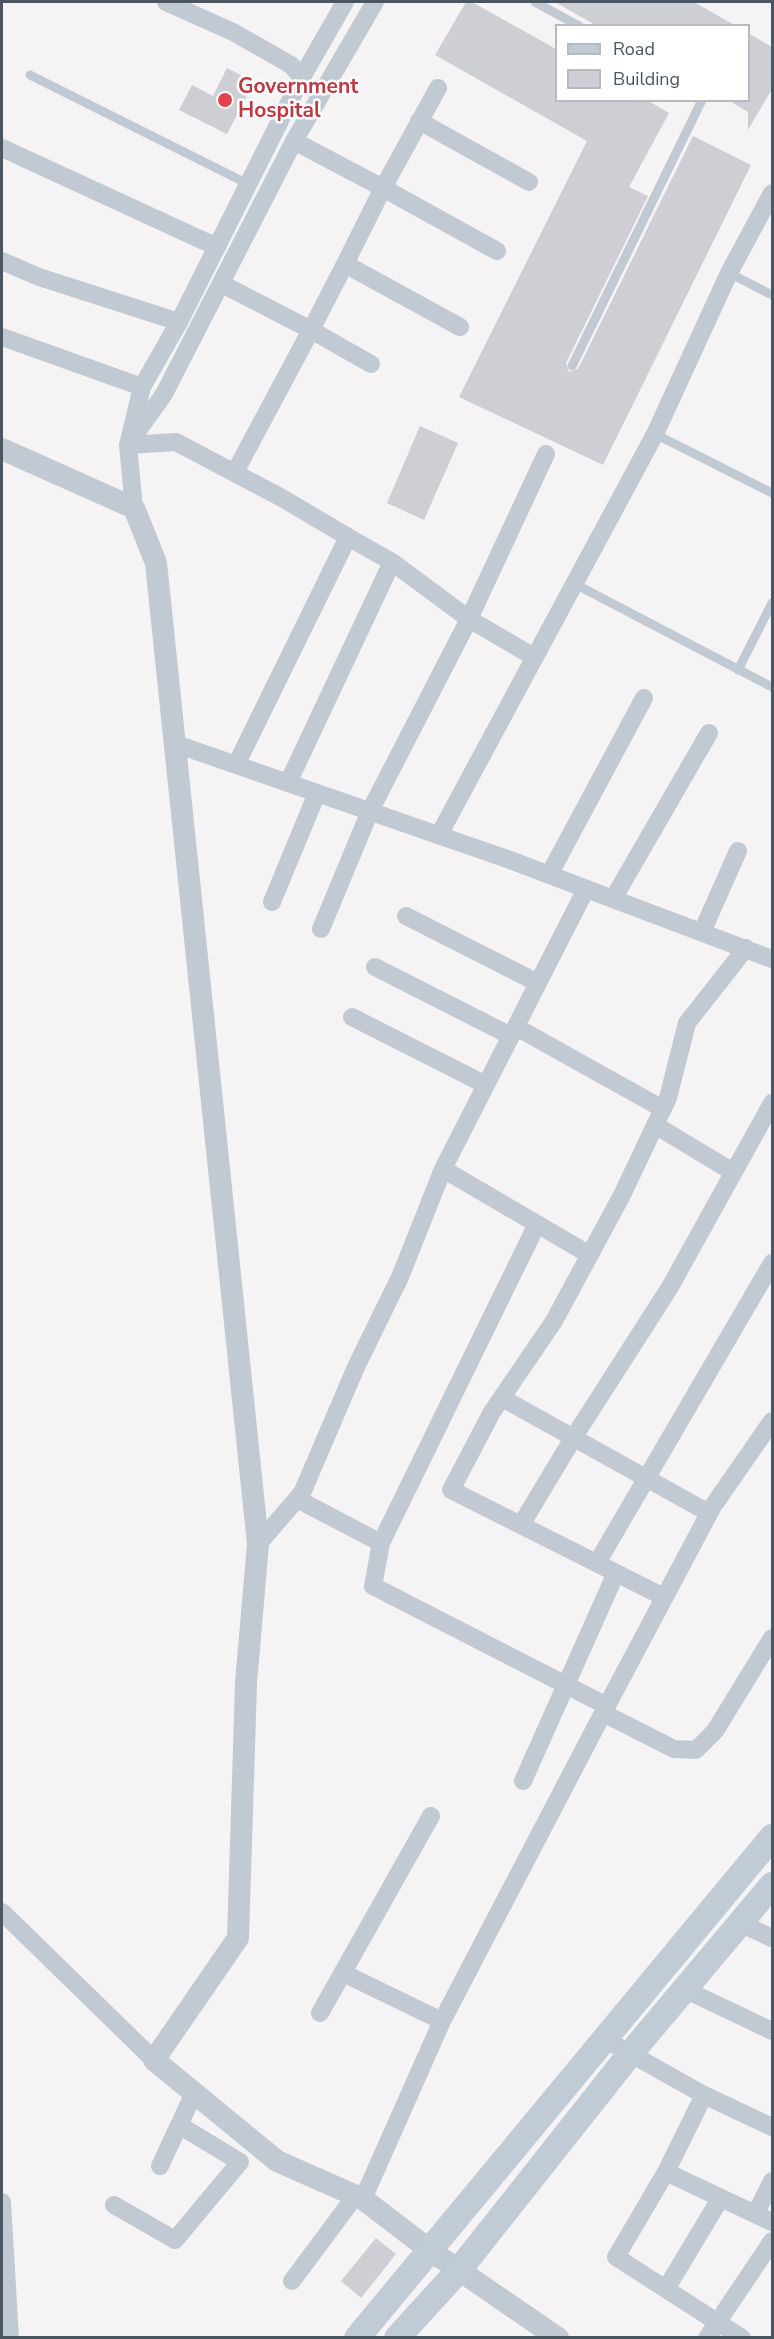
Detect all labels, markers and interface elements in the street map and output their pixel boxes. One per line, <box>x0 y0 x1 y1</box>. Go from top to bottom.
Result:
legend <box>555 24 750 102</box>
text: Road <box>613 37 655 61</box>
text: Building <box>613 67 680 91</box>
place label: Government Hospital <box>238 75 358 125</box>
marker: Government Hospital <box>216 91 234 109</box>

